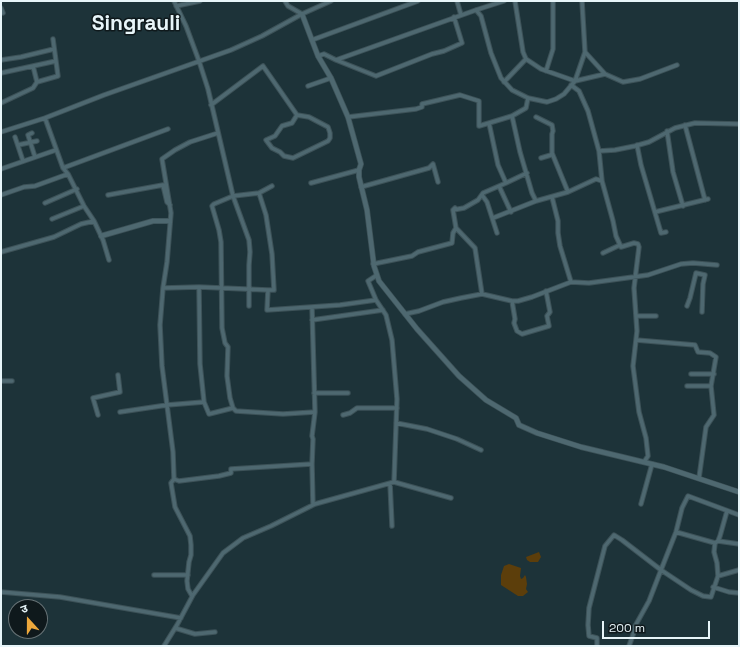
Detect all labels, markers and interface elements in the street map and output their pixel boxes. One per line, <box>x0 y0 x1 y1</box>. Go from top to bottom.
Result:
district label: Singrauli <box>92 11 180 37</box>
north arrow <box>8 599 48 639</box>
text: उ <box>19 601 30 616</box>
scale bar <box>604 613 712 639</box>
text: 200 m <box>609 620 645 636</box>

